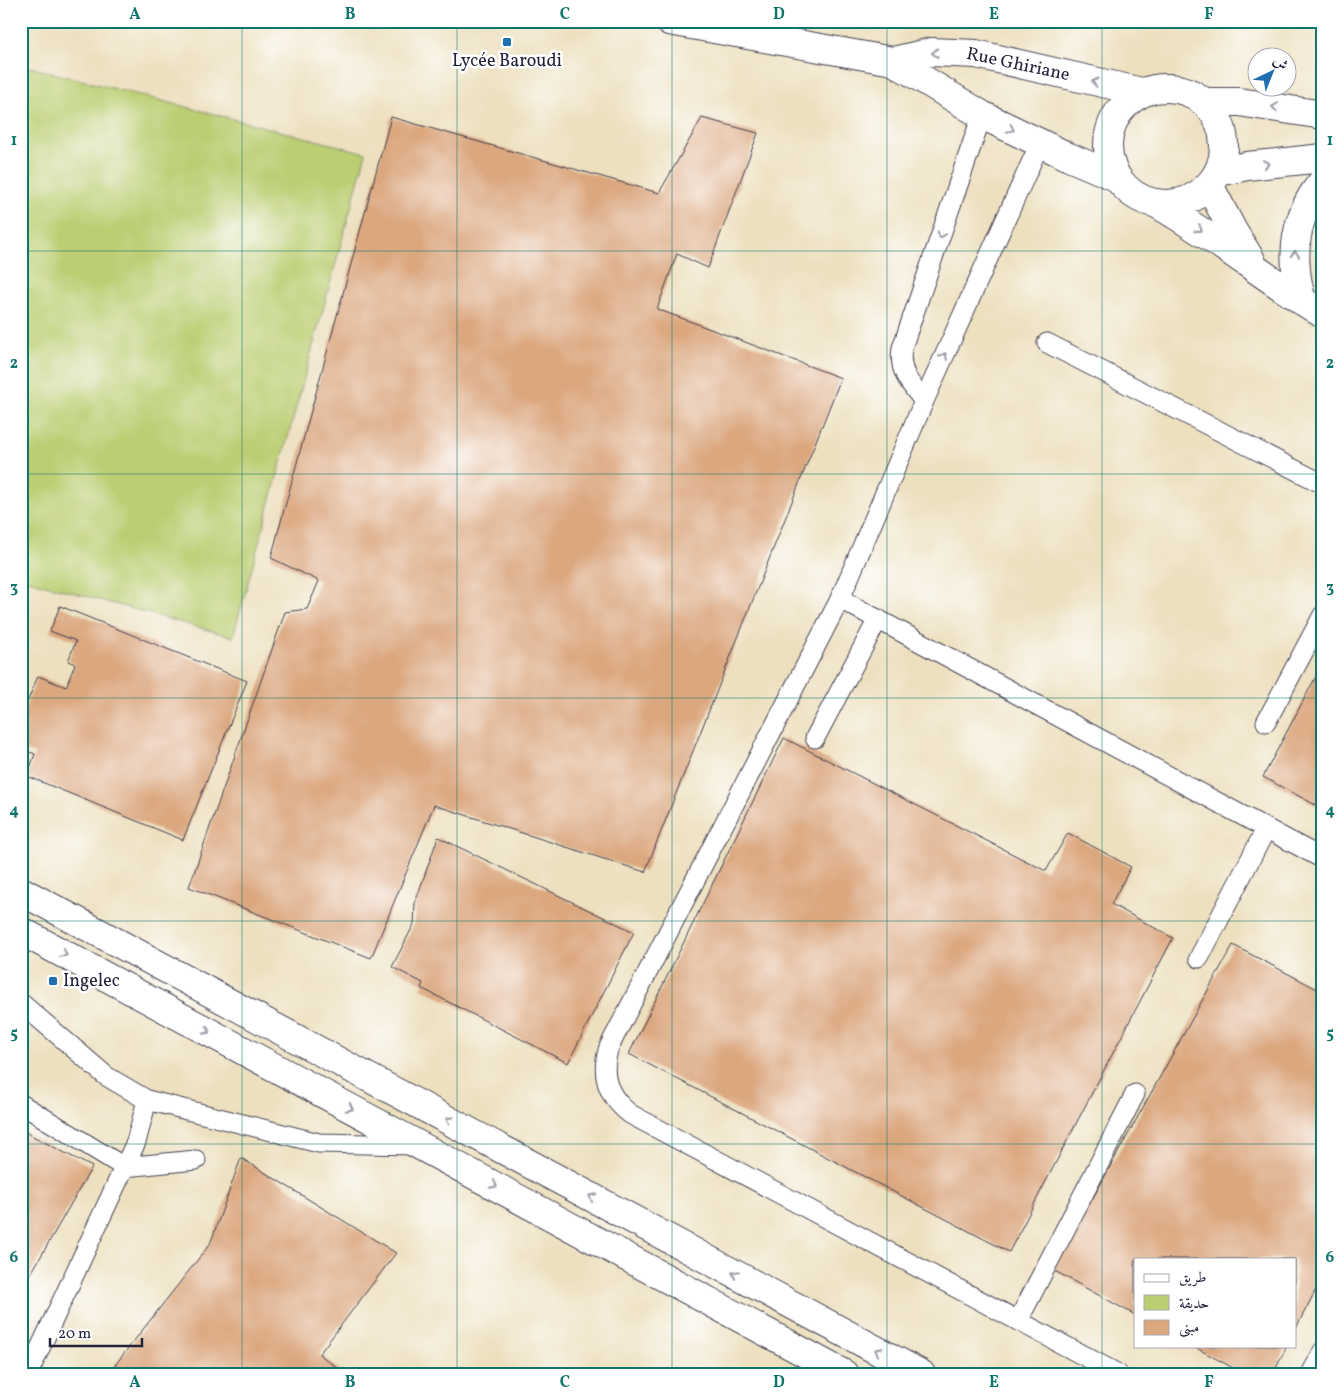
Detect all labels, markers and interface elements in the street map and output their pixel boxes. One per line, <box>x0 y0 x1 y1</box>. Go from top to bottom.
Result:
text: A <box>129 4 141 26</box>
text: B <box>345 4 356 26</box>
text: C <box>560 4 570 26</box>
text: D <box>773 4 785 26</box>
text: E <box>989 4 999 26</box>
text: F <box>1204 4 1214 26</box>
marker: Lycée Baroudi <box>501 36 513 48</box>
street label: Rue Ghiriane <box>964 42 1072 88</box>
one-way arrow <box>931 47 939 58</box>
north arrow <box>1246 48 1296 98</box>
place label: Lycée Baroudi <box>452 49 562 74</box>
text: ش <box>1268 52 1291 75</box>
one-way arrow <box>1090 77 1099 88</box>
one-way arrow <box>1270 103 1279 113</box>
one-way arrow <box>1006 123 1015 133</box>
text: 1 <box>11 130 17 152</box>
text: 1 <box>1327 130 1333 152</box>
one-way arrow <box>1262 159 1270 169</box>
one-way arrow <box>1193 223 1202 232</box>
one-way arrow <box>937 230 947 239</box>
one-way arrow <box>1290 249 1301 257</box>
one-way arrow <box>937 352 948 361</box>
text: 2 <box>10 353 18 375</box>
text: 2 <box>1326 353 1334 375</box>
text: 3 <box>10 577 18 599</box>
text: 3 <box>1326 577 1334 599</box>
text: 4 <box>9 800 19 822</box>
text: 4 <box>1325 800 1335 822</box>
one-way arrow <box>59 948 68 958</box>
place label: Ingelec <box>63 969 120 994</box>
marker: Ingelec <box>47 975 59 987</box>
text: 5 <box>10 1023 18 1045</box>
text: 5 <box>1326 1023 1334 1045</box>
one-way arrow <box>202 1025 211 1035</box>
one-way arrow <box>345 1102 354 1112</box>
one-way arrow <box>445 1116 454 1126</box>
one-way arrow <box>488 1179 497 1189</box>
one-way arrow <box>588 1193 597 1203</box>
text: 6 <box>10 1247 19 1269</box>
text: 6 <box>1326 1247 1335 1269</box>
legend <box>1134 1258 1296 1348</box>
text: طريق <box>1179 1268 1206 1289</box>
one-way arrow <box>731 1270 740 1280</box>
text: حديقة <box>1179 1294 1209 1315</box>
scale bar <box>50 1315 142 1347</box>
text: مبنى <box>1179 1318 1199 1339</box>
text: 20 m <box>58 1324 91 1345</box>
one-way arrow <box>875 1347 884 1357</box>
text: A <box>129 1372 141 1394</box>
text: B <box>345 1372 356 1394</box>
text: C <box>560 1372 570 1394</box>
text: D <box>773 1372 785 1394</box>
text: E <box>989 1372 999 1394</box>
text: F <box>1204 1372 1214 1394</box>

